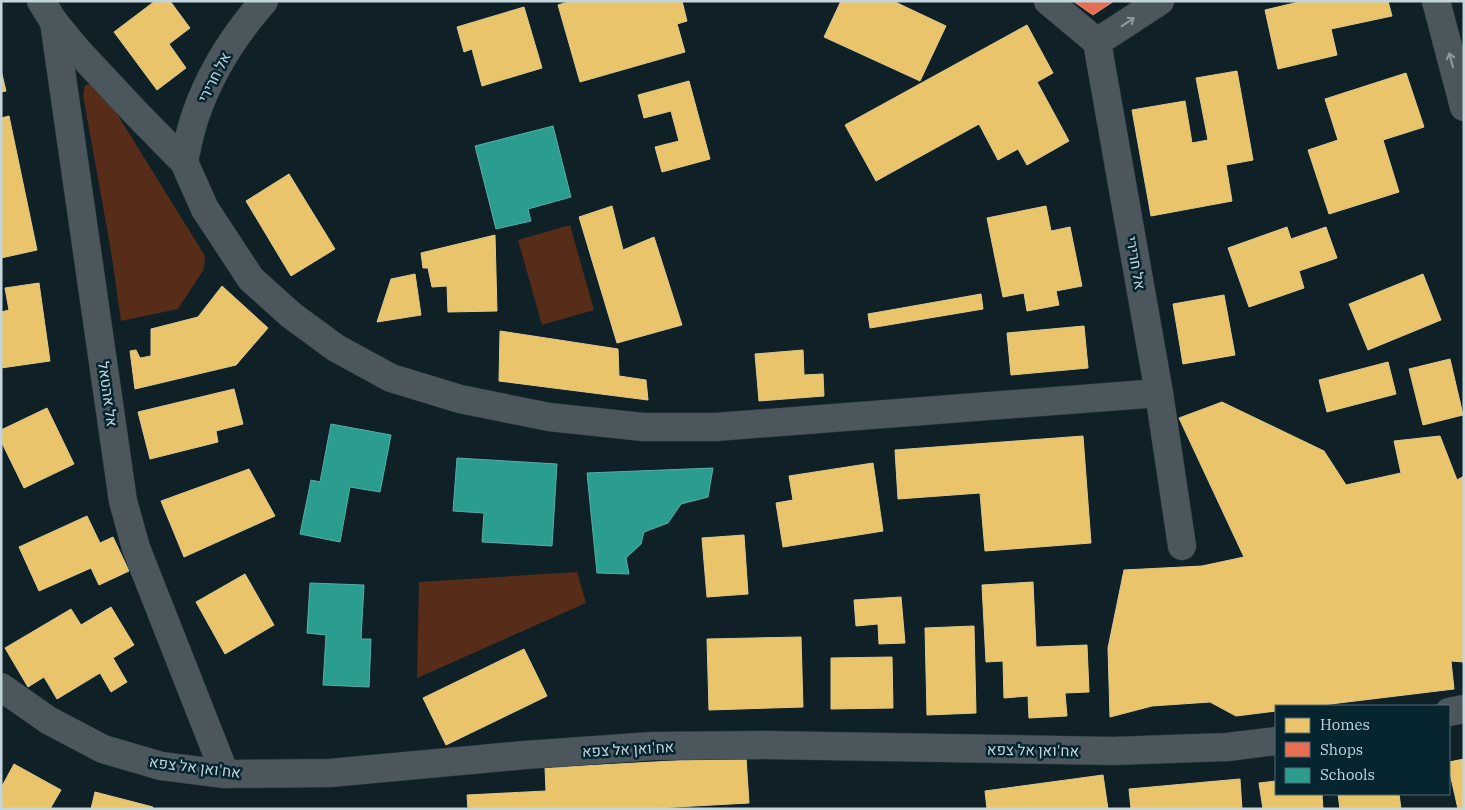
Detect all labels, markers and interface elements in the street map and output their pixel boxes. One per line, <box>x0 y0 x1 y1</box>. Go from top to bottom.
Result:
one-way arrow <box>1121 16 1135 27</box>
street label: אל חרירי <box>193 49 235 105</box>
one-way arrow <box>1446 53 1455 69</box>
street label: אל חרירי <box>1122 235 1150 291</box>
street label: אל אהטאל <box>94 360 122 428</box>
legend <box>1275 705 1450 795</box>
text: Homes <box>1320 715 1370 734</box>
street label: אח'ואן אל צפא <box>581 737 675 761</box>
street label: אח'ואן אל צפא <box>987 740 1079 760</box>
text: Shops <box>1320 740 1363 759</box>
street label: אח'ואן אל צפא <box>148 752 242 782</box>
text: Schools <box>1320 765 1375 784</box>

